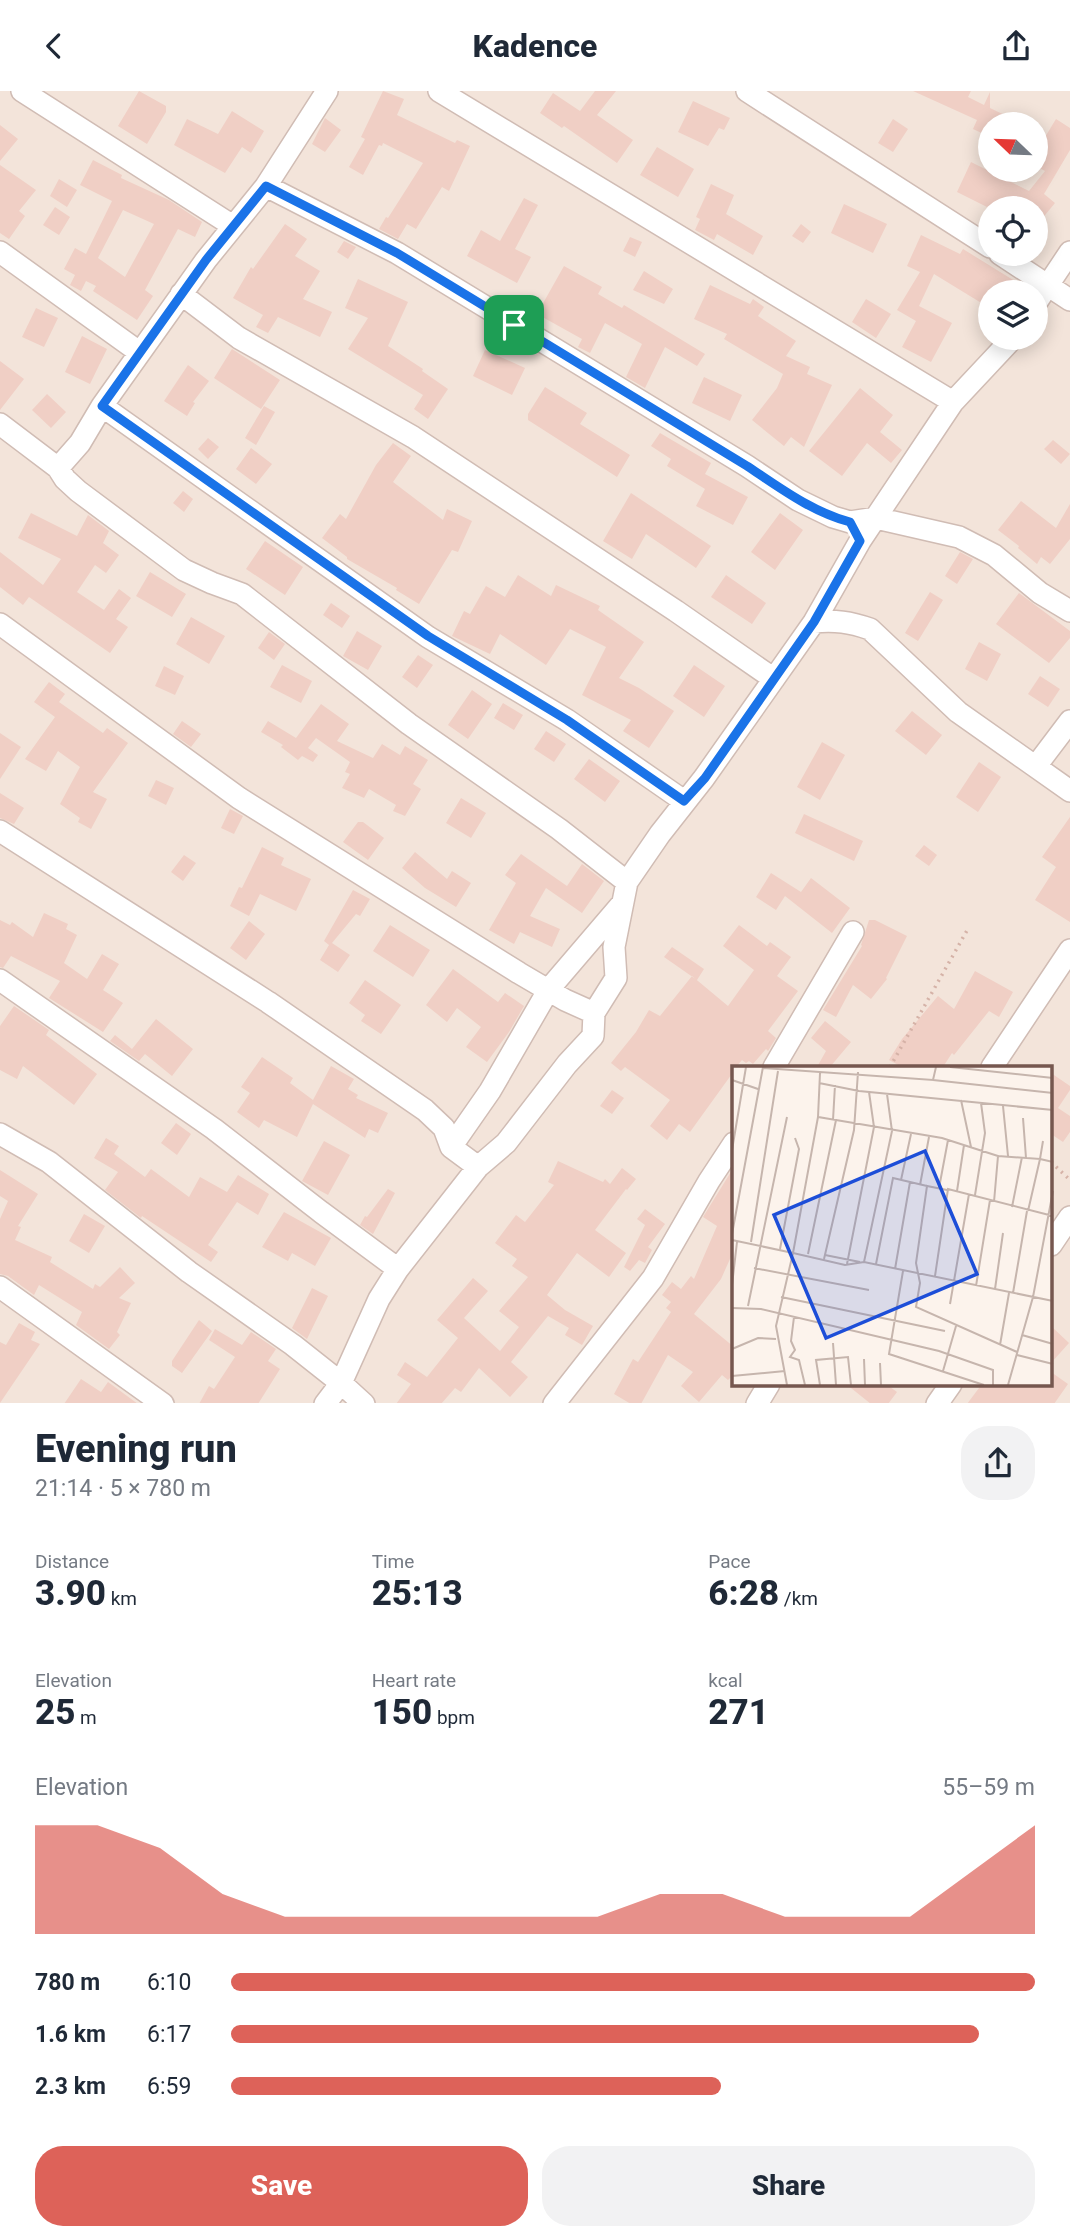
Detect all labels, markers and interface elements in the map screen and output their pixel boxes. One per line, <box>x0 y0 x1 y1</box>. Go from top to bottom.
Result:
icon: back <box>35 27 73 65</box>
text: Kadence <box>473 27 597 65</box>
icon: share <box>997 27 1035 65</box>
north arrow <box>978 112 1048 182</box>
map controls <box>978 112 1048 350</box>
button: locate <box>978 196 1048 266</box>
button: layers <box>978 280 1048 350</box>
pin <box>484 295 544 355</box>
icon: arrive <box>495 306 533 344</box>
inset map <box>732 1066 1052 1386</box>
button: share <box>961 1426 1035 1500</box>
text: Evening run <box>35 1427 237 1471</box>
text: 21:14 · 5 × 780 m <box>35 1475 211 1502</box>
text: Distance <box>35 1550 109 1573</box>
text: Time <box>372 1550 414 1573</box>
text: Pace <box>708 1550 751 1573</box>
text: 3.90 <box>35 1573 106 1614</box>
text: 25:13 <box>372 1573 463 1614</box>
text: 6:28 <box>708 1573 779 1614</box>
text: km <box>106 1587 137 1610</box>
text: /km <box>779 1587 818 1610</box>
text: Elevation <box>35 1669 112 1692</box>
text: Heart rate <box>372 1669 456 1692</box>
text: kcal <box>708 1669 743 1692</box>
text: 25 <box>35 1692 75 1733</box>
text: 150 <box>372 1692 432 1733</box>
text: 271 <box>708 1692 769 1733</box>
text: m <box>75 1706 97 1729</box>
text: bpm <box>432 1706 475 1729</box>
text: Elevation <box>35 1774 128 1801</box>
text: 55–59 m <box>942 1774 1035 1801</box>
text: 780 m <box>35 1969 100 1996</box>
text: 6:10 <box>147 1969 191 1996</box>
text: 1.6 km <box>35 2021 106 2048</box>
text: 6:17 <box>147 2021 191 2048</box>
text: 2.3 km <box>35 2073 106 2100</box>
text: 6:59 <box>147 2073 191 2100</box>
button: Save <box>35 2146 528 2226</box>
button: Share <box>542 2146 1035 2226</box>

